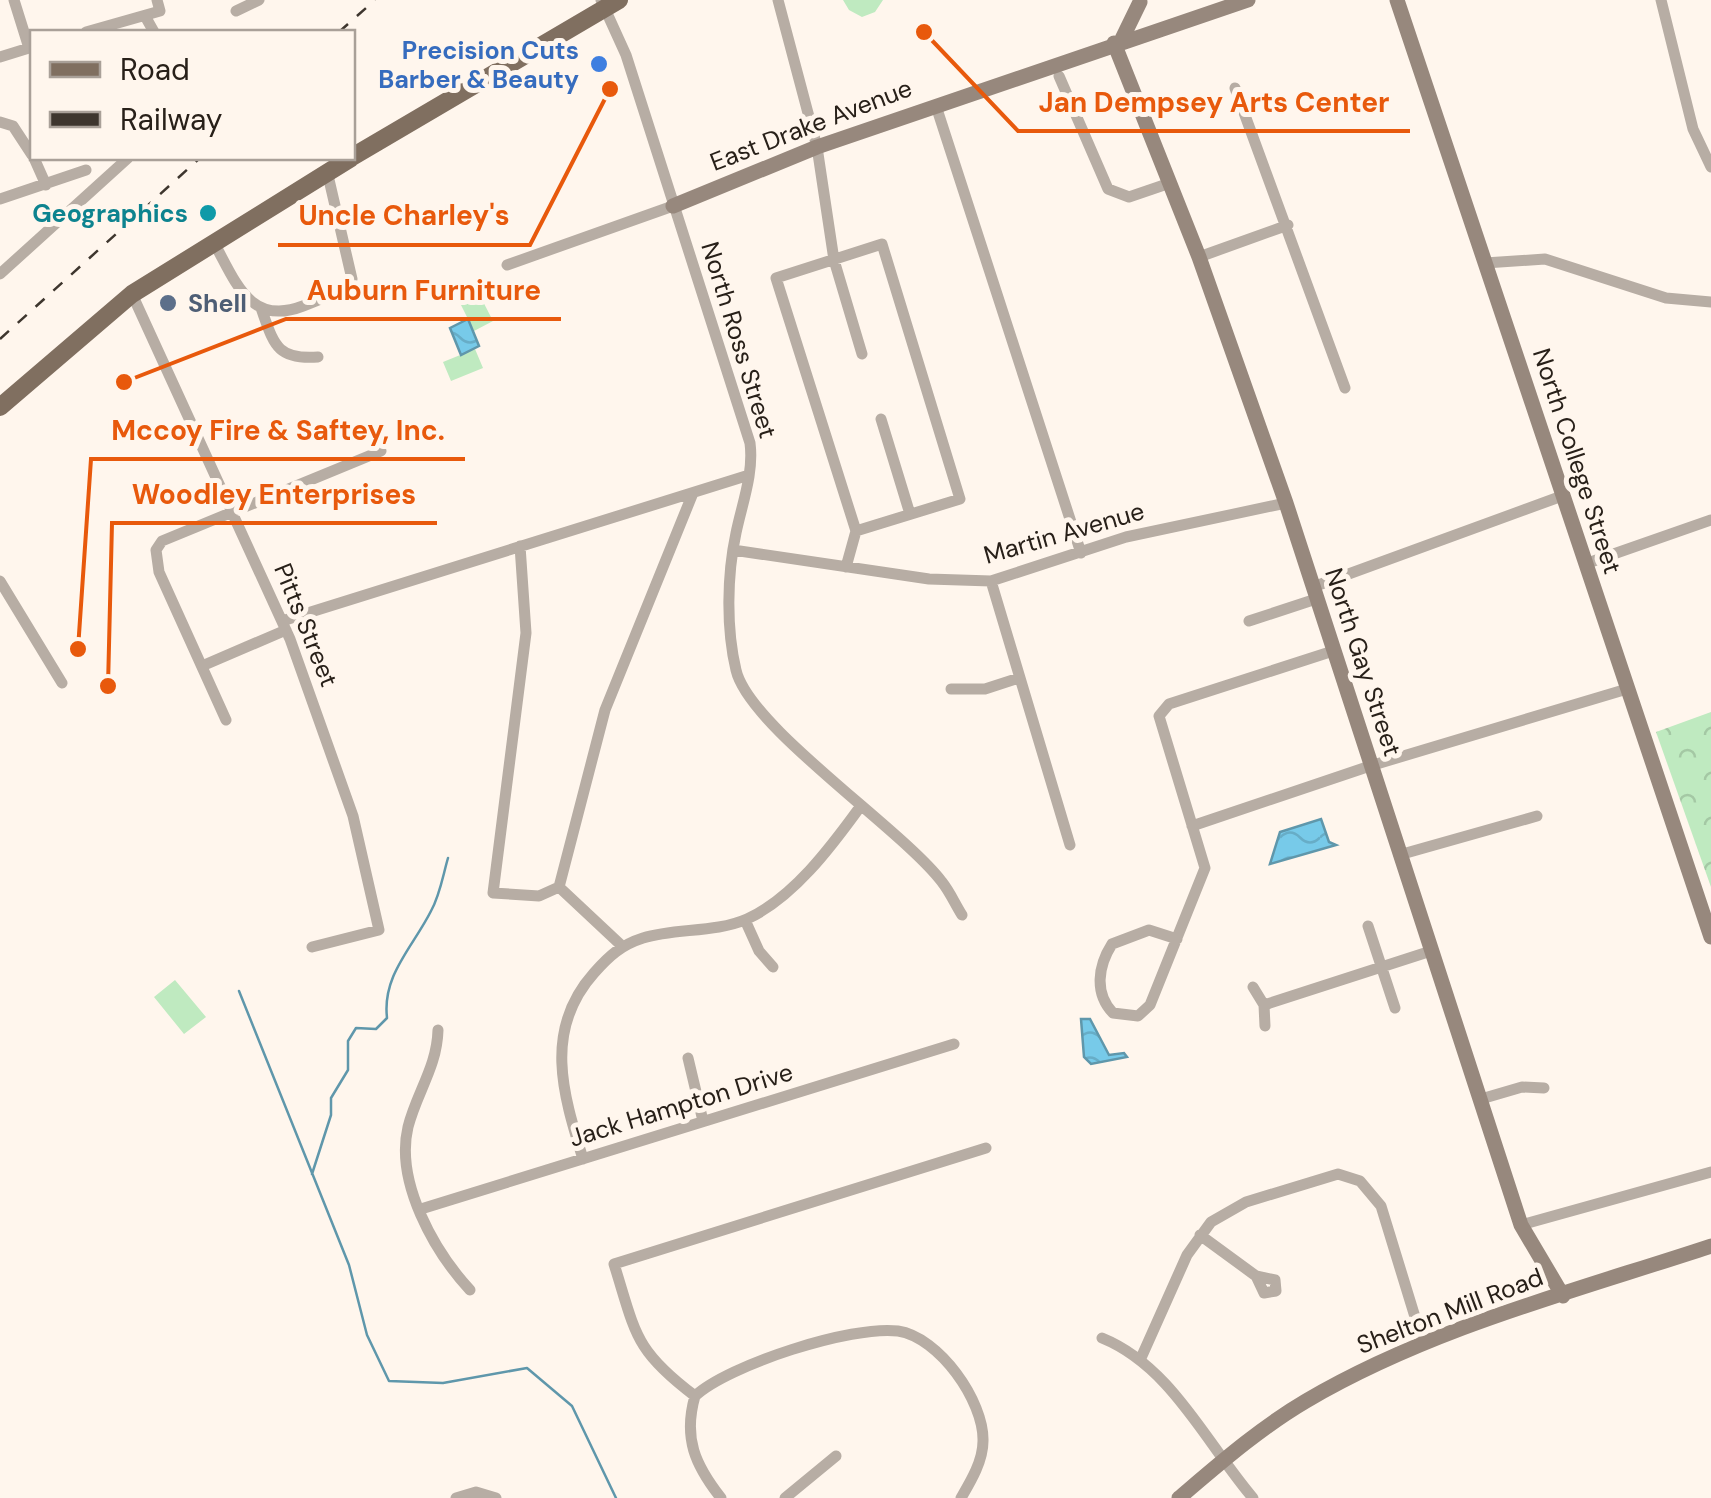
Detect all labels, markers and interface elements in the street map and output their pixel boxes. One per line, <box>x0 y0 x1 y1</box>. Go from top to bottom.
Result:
legend <box>30 30 355 160</box>
place label: Precision Cuts Barber & Beauty <box>378 34 579 96</box>
text: Road <box>120 50 190 89</box>
marker: Precision Cuts Barber & Beauty <box>588 53 610 75</box>
street label: East Drake Avenue <box>705 71 917 179</box>
callout: Jan Dempsey Arts Center <box>1018 73 1410 131</box>
text: Jan Dempsey Arts Center <box>1038 84 1390 121</box>
text: Railway <box>120 100 223 139</box>
callout: Uncle Charley's <box>278 187 530 245</box>
place label: Geographics <box>32 197 188 230</box>
text: Uncle Charley's <box>298 197 510 234</box>
marker: Geographics <box>197 202 219 224</box>
street label: North Ross Street <box>693 238 785 442</box>
callout: Auburn Furniture <box>286 261 561 319</box>
text: Auburn Furniture <box>307 272 541 309</box>
place label: Shell <box>188 287 247 320</box>
marker: Shell <box>157 292 179 314</box>
street label: North College Street <box>1525 344 1629 578</box>
callout: Mccoy Fire & Saftey, Inc. <box>91 401 465 459</box>
text: Mccoy Fire & Saftey, Inc. <box>111 412 445 449</box>
callout: Woodley Enterprises <box>112 465 437 523</box>
text: Woodley Enterprises <box>132 476 416 513</box>
street label: Martin Avenue <box>980 494 1148 572</box>
street label: Pitts Street <box>266 558 346 692</box>
street label: North Gay Street <box>1317 564 1409 760</box>
street label: Jack Hampton Drive <box>565 1055 797 1155</box>
street label: Shelton Mill Road <box>1352 1260 1548 1362</box>

